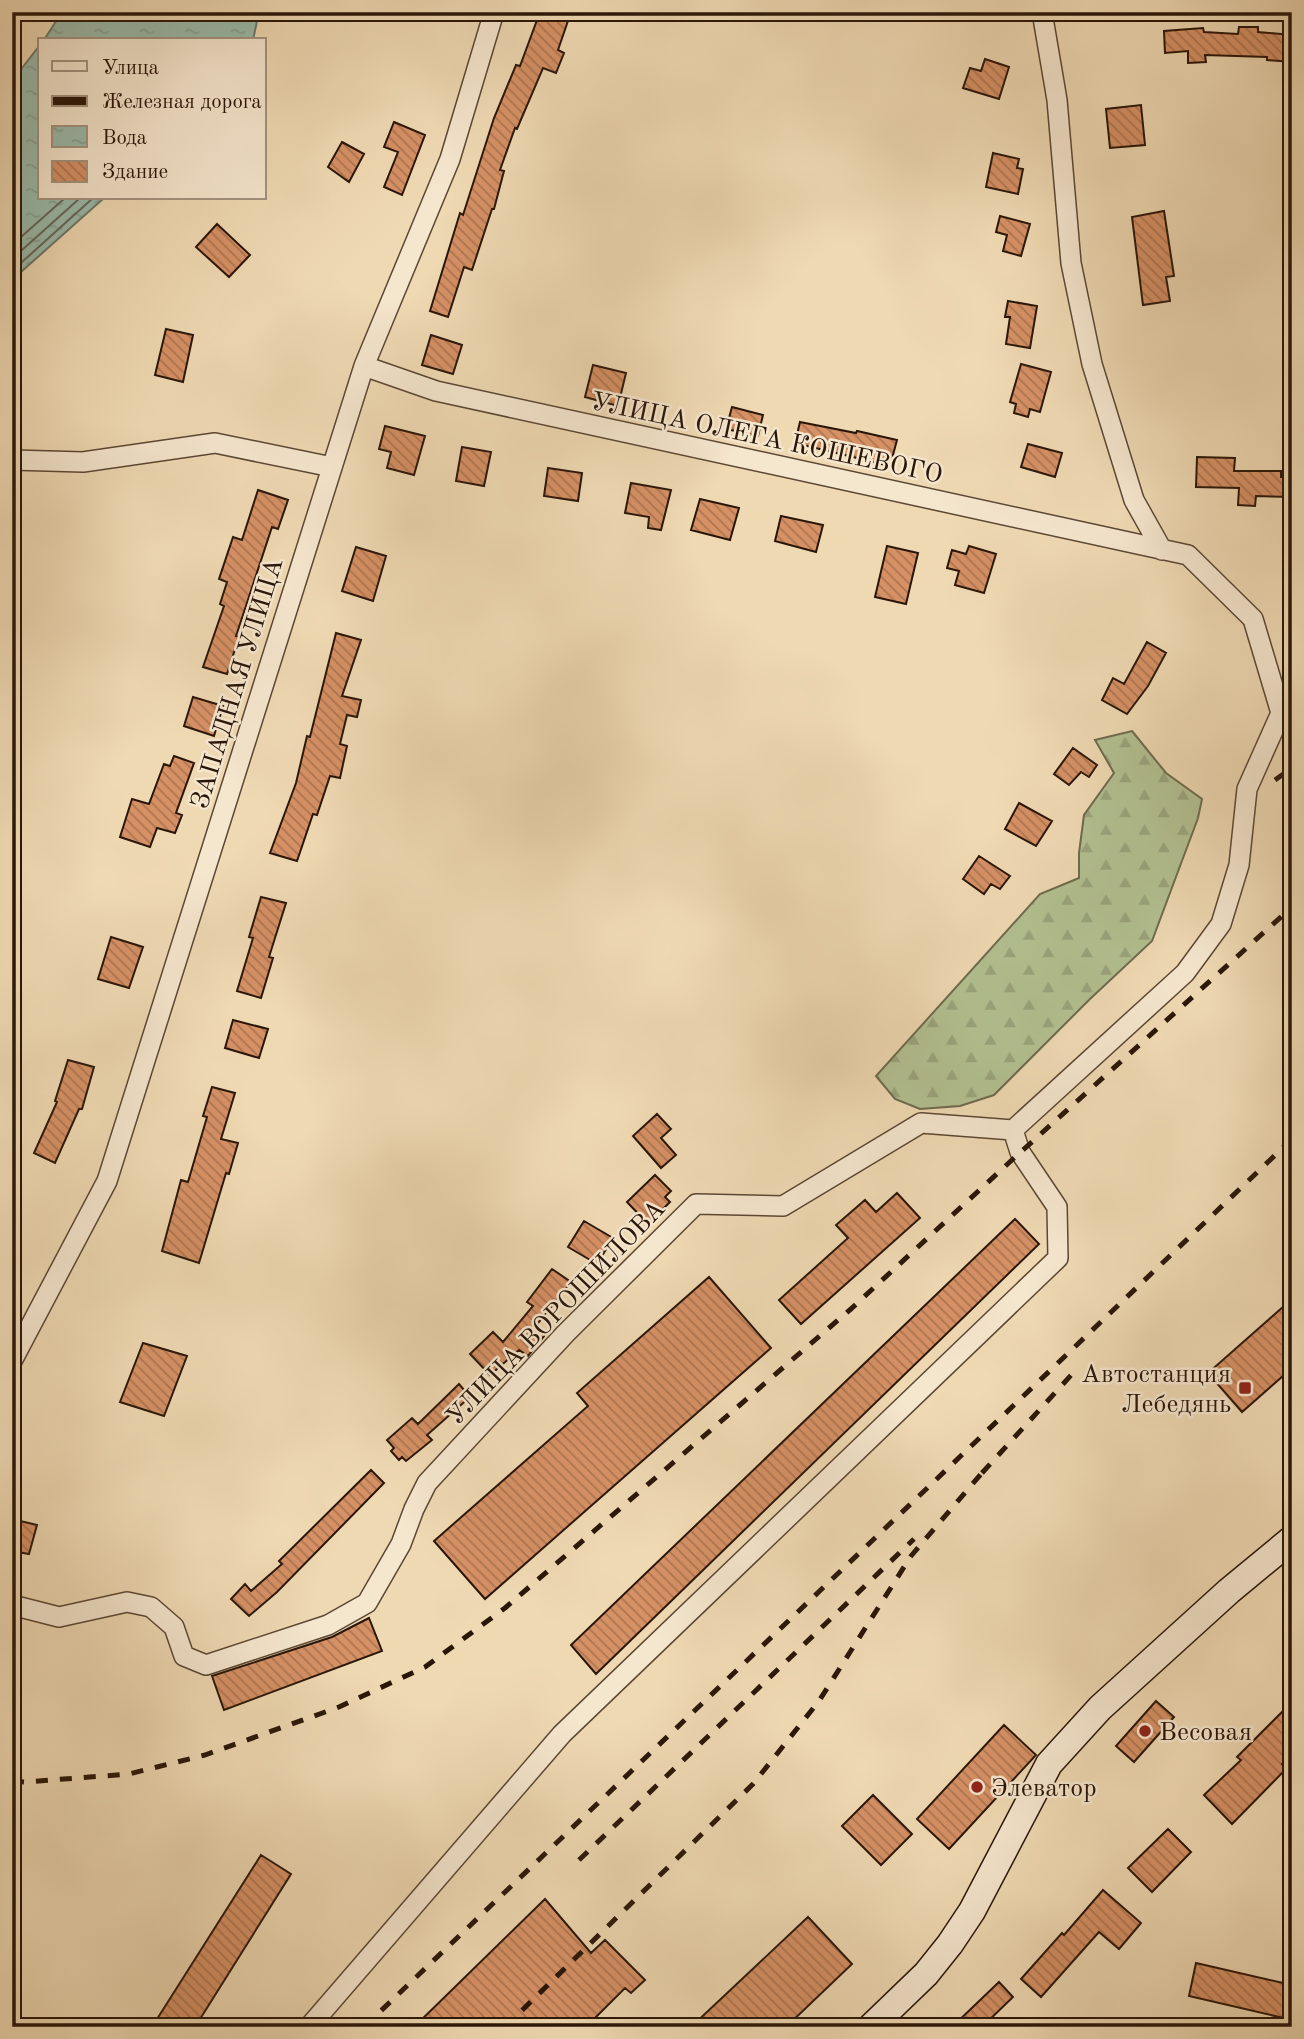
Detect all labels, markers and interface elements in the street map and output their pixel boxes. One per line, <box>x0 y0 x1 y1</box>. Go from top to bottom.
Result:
legend <box>38 38 266 200</box>
text: Улица <box>102 58 159 79</box>
text: Железная дорога <box>102 92 262 113</box>
text: Вода <box>102 128 147 149</box>
text: Здание <box>102 162 168 183</box>
street label: УЛИЦА ОЛЕГА КОШЕВОГО <box>589 389 945 489</box>
street label: ЗАПАДНАЯ УЛИЦА <box>187 555 288 812</box>
street label: УЛИЦА ВОРОШИЛОВА <box>442 1196 671 1431</box>
place label: Автостанция Лебедянь <box>1081 1362 1231 1418</box>
marker: Автостанция Лебедянь <box>1237 1380 1253 1396</box>
place label: Весовая <box>1159 1720 1252 1746</box>
marker: Весовая <box>1137 1723 1153 1739</box>
place label: Элеватор <box>991 1776 1097 1802</box>
marker: Элеватор <box>969 1779 985 1795</box>

